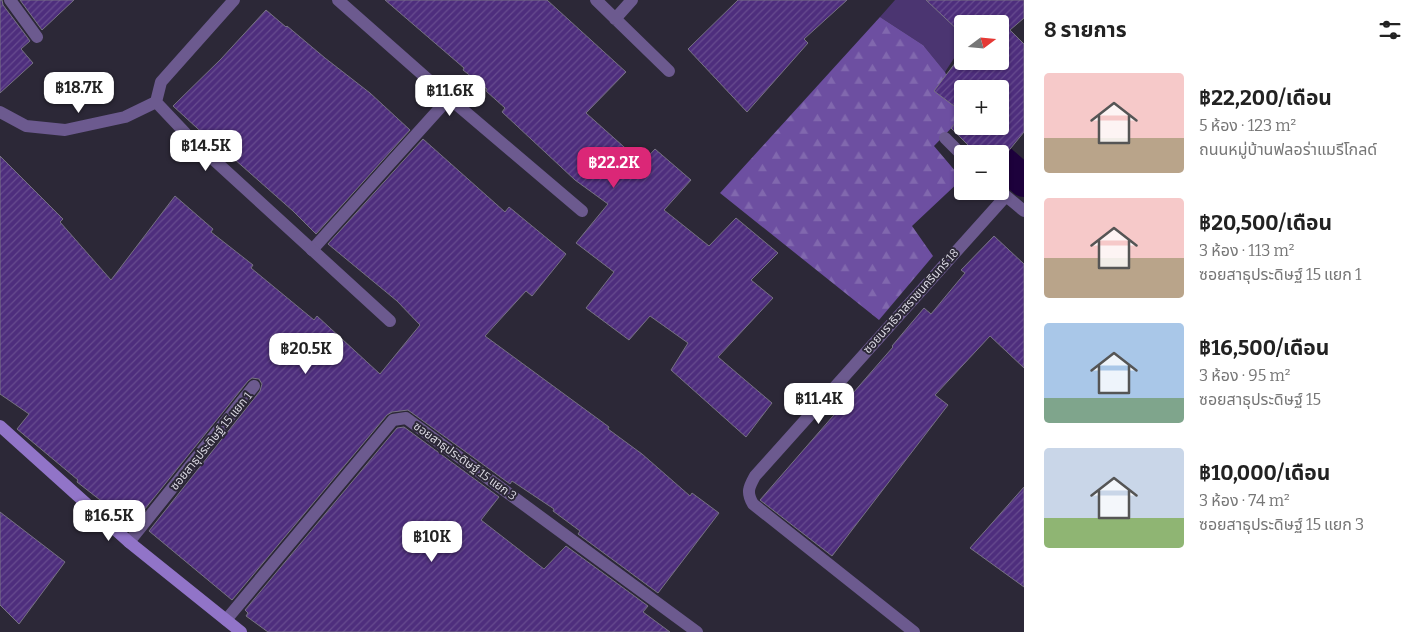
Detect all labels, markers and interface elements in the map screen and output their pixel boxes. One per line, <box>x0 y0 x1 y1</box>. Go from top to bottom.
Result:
north arrow <box>954 15 1009 70</box>
map controls <box>954 15 1009 200</box>
icon: filters <box>1376 16 1404 44</box>
text: 8 รายการ <box>1044 17 1127 43</box>
pin: ฿18.7K <box>38 72 120 114</box>
pin: ฿11.6K <box>409 74 491 117</box>
text: ฿18.7K <box>55 78 103 97</box>
button: + <box>954 80 1009 135</box>
text: ฿11.6K <box>426 81 474 100</box>
text: ฿22,200/เดือน <box>1199 85 1332 111</box>
icon: home <box>1084 93 1144 153</box>
text: 5 ห้อง · 123 m² <box>1199 116 1296 135</box>
pin: ฿14.5K <box>165 130 247 172</box>
text: ฿14.5K <box>181 136 231 155</box>
text: ถนนหมู่บ้านฟลอร่าแมรีโกลด์ <box>1199 140 1377 159</box>
button: − <box>954 145 1009 200</box>
pin: ฿22.2K <box>573 146 655 189</box>
text: ฿22.2K <box>588 153 640 172</box>
text: ฿20,500/เดือน <box>1199 210 1332 236</box>
icon: home <box>1084 218 1144 278</box>
text: 3 ห้อง · 113 m² <box>1199 241 1295 260</box>
street label: ซอยนราธิวาสราชนครินทร์ 18 <box>860 246 962 356</box>
text: ซอยสาธุประดิษฐ์ 15 แยก 1 <box>1199 265 1362 284</box>
pin: ฿20.5K <box>265 332 347 375</box>
text: ฿16,500/เดือน <box>1199 335 1329 361</box>
text: ฿20.5K <box>280 339 332 358</box>
icon: home <box>1084 343 1144 403</box>
text: 3 ห้อง · 95 m² <box>1199 366 1290 385</box>
pin: ฿11.4K <box>778 382 860 425</box>
street label: ซอยสาธุประดิษฐ์ 15 แยก 1 <box>167 389 255 493</box>
text: ฿11.4K <box>795 389 843 408</box>
text: ซอยสาธุประดิษฐ์ 15 <box>1199 390 1321 409</box>
street label: ซอยสาธุประดิษฐ์ 15 แยก 3 <box>411 419 519 503</box>
text: ฿10,000/เดือน <box>1199 460 1330 486</box>
icon: home <box>1084 468 1144 528</box>
text: 3 ห้อง · 74 m² <box>1199 491 1290 510</box>
pin: ฿16.5K <box>68 500 150 542</box>
text: ฿16.5K <box>84 506 134 525</box>
text: ซอยสาธุประดิษฐ์ 15 แยก 3 <box>1199 515 1364 534</box>
pin: ฿10K <box>402 520 462 563</box>
text: ฿10K <box>413 527 451 546</box>

